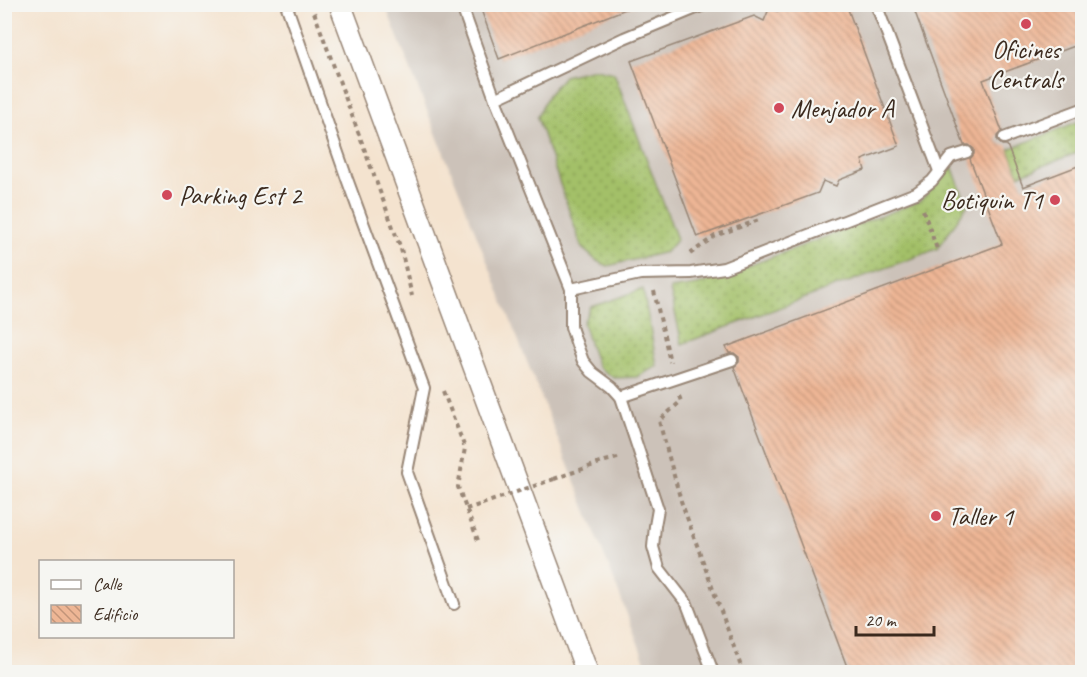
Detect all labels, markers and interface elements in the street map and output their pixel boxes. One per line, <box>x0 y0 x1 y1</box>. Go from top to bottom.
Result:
marker: Oficines Centrals <box>1019 17 1033 31</box>
place label: Oficines Centrals <box>989 33 1065 96</box>
place label: Menjador A <box>791 92 896 125</box>
marker: Menjador A <box>772 101 786 115</box>
place label: Parking Est 2 <box>179 179 304 212</box>
place label: Botiquin T1 <box>941 184 1044 217</box>
marker: Parking Est 2 <box>160 188 174 202</box>
marker: Botiquin T1 <box>1048 193 1062 207</box>
place label: Taller 1 <box>948 500 1015 533</box>
marker: Taller 1 <box>929 509 943 523</box>
legend <box>39 560 234 638</box>
text: Calle <box>93 573 122 595</box>
scale bar <box>856 599 934 637</box>
text: Edificio <box>93 603 139 625</box>
text: 20 m <box>865 609 898 631</box>

